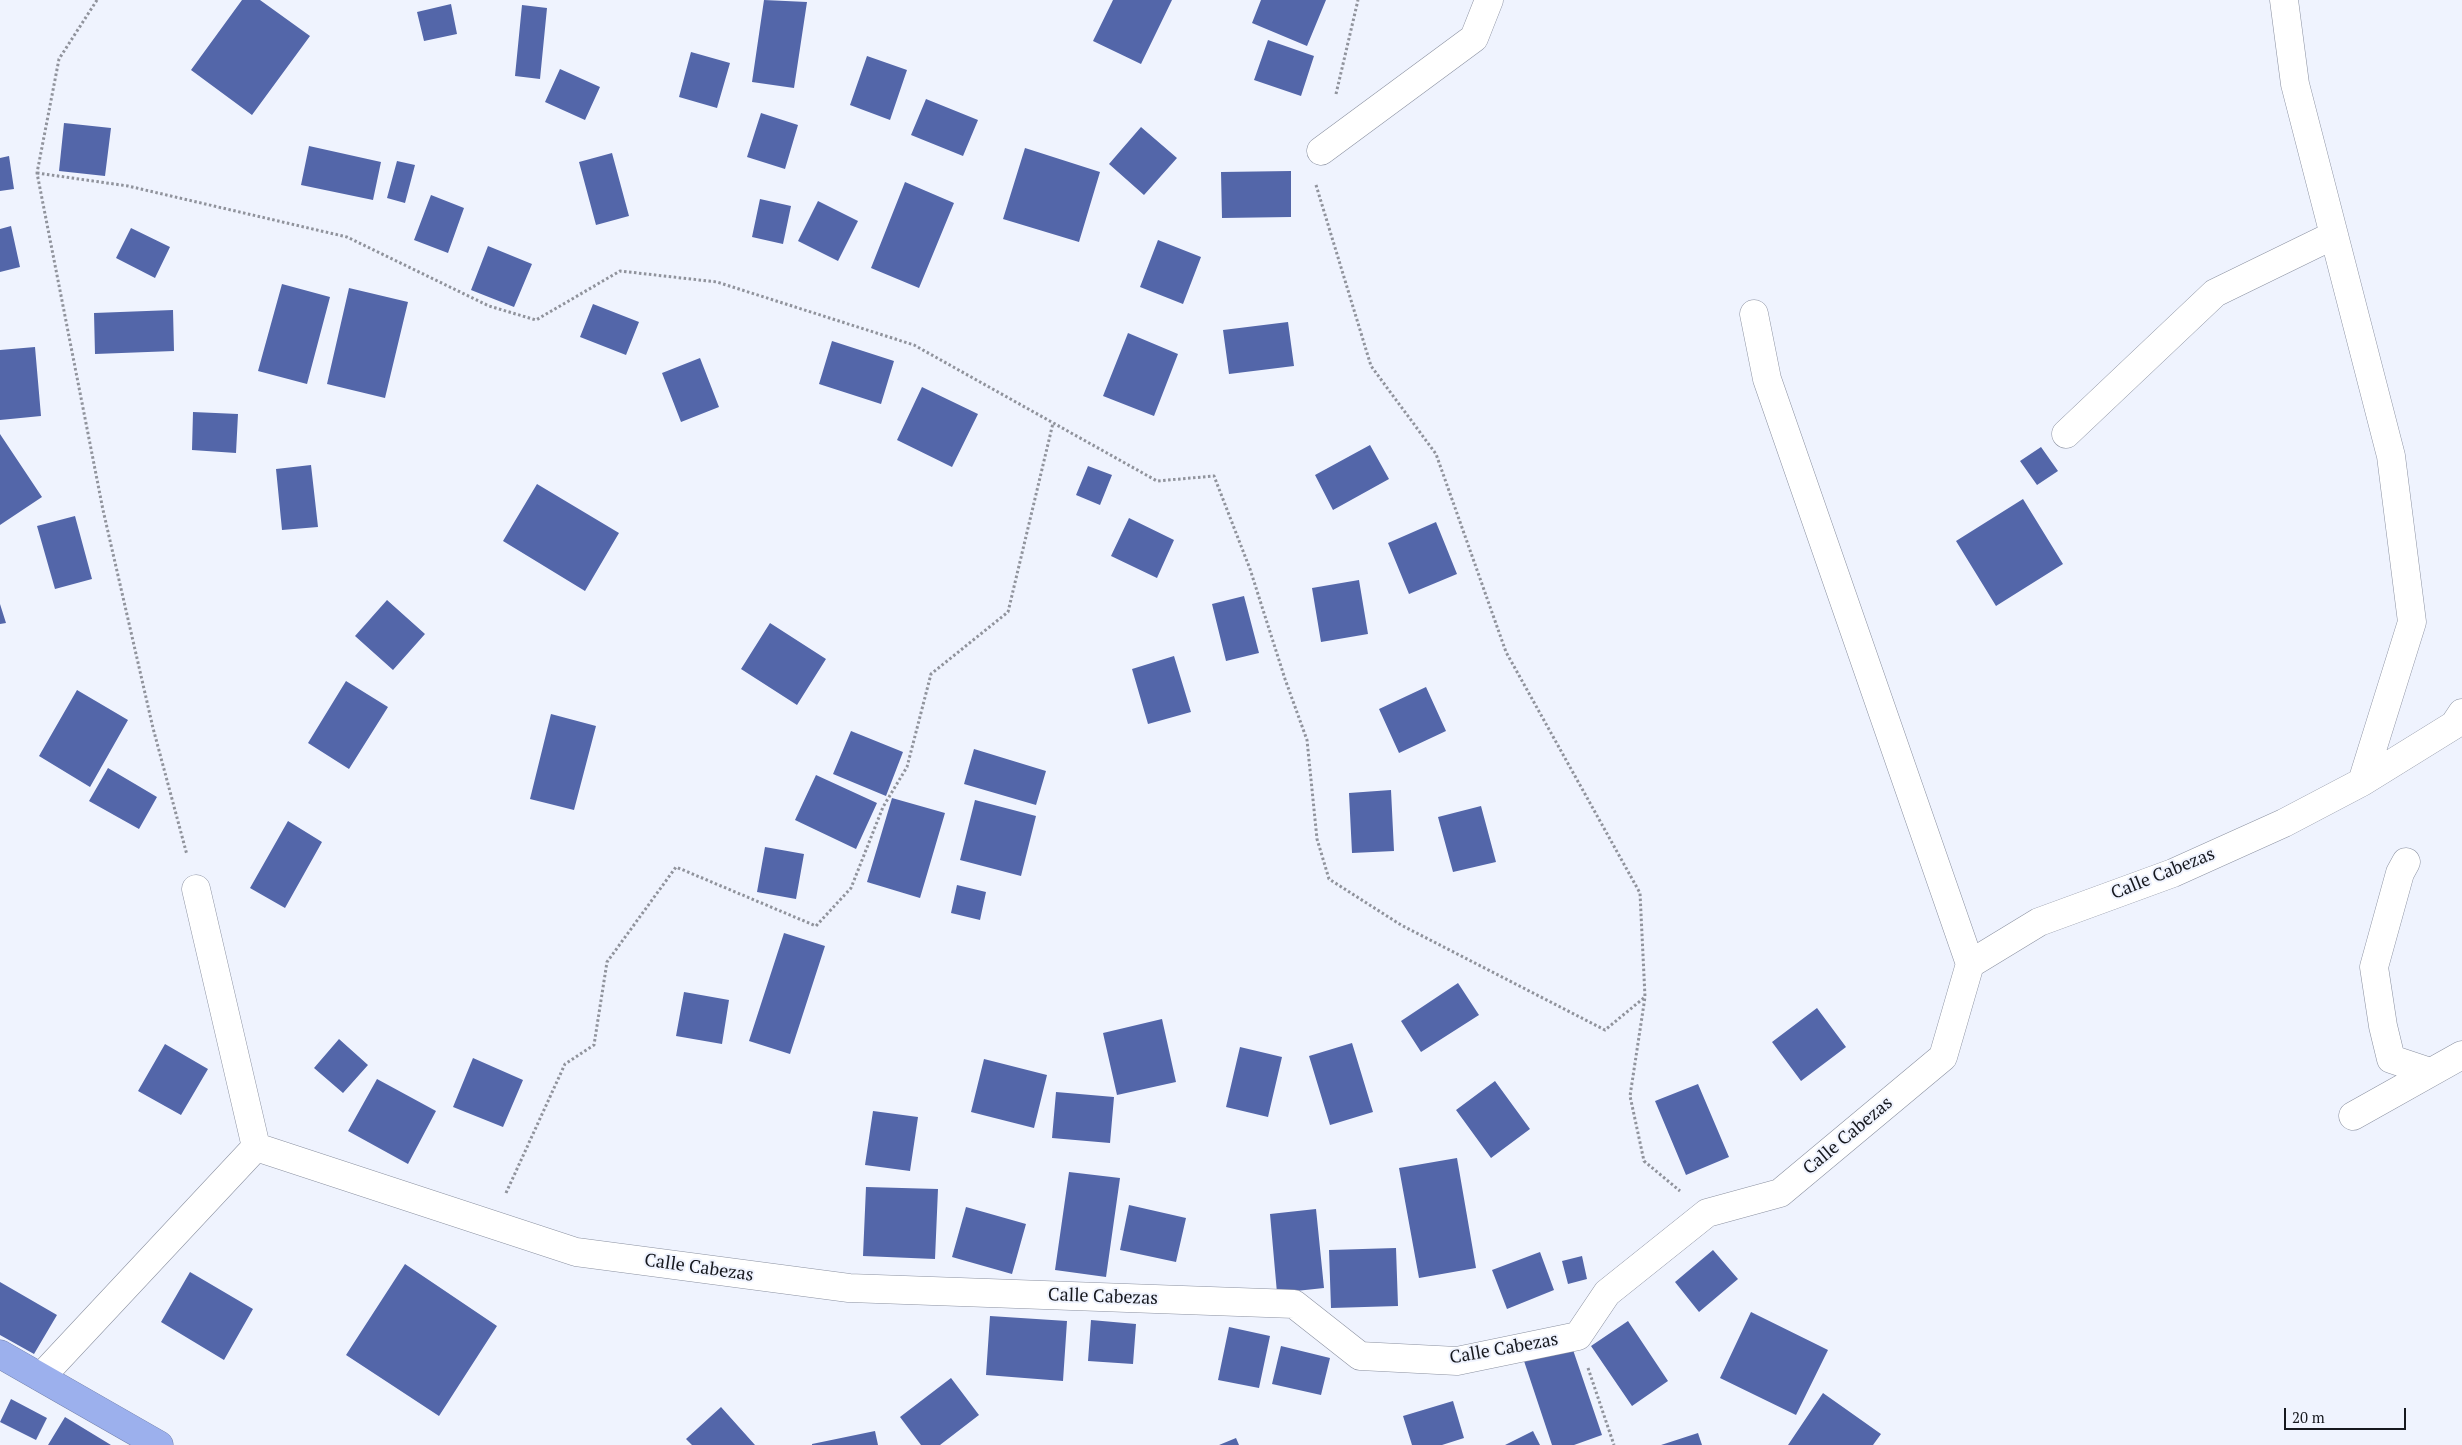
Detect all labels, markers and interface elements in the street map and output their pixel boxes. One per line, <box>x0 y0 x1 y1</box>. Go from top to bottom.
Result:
street label: Calle Cabezas <box>2108 843 2218 905</box>
street label: Calle Cabezas <box>1799 1092 1897 1180</box>
street label: Calle Cabezas <box>643 1250 755 1286</box>
street label: Calle Cabezas <box>1048 1284 1158 1310</box>
street label: Calle Cabezas <box>1448 1329 1560 1369</box>
scale bar <box>2287 1398 2410 1430</box>
text: 20 m <box>2292 1407 2325 1427</box>

